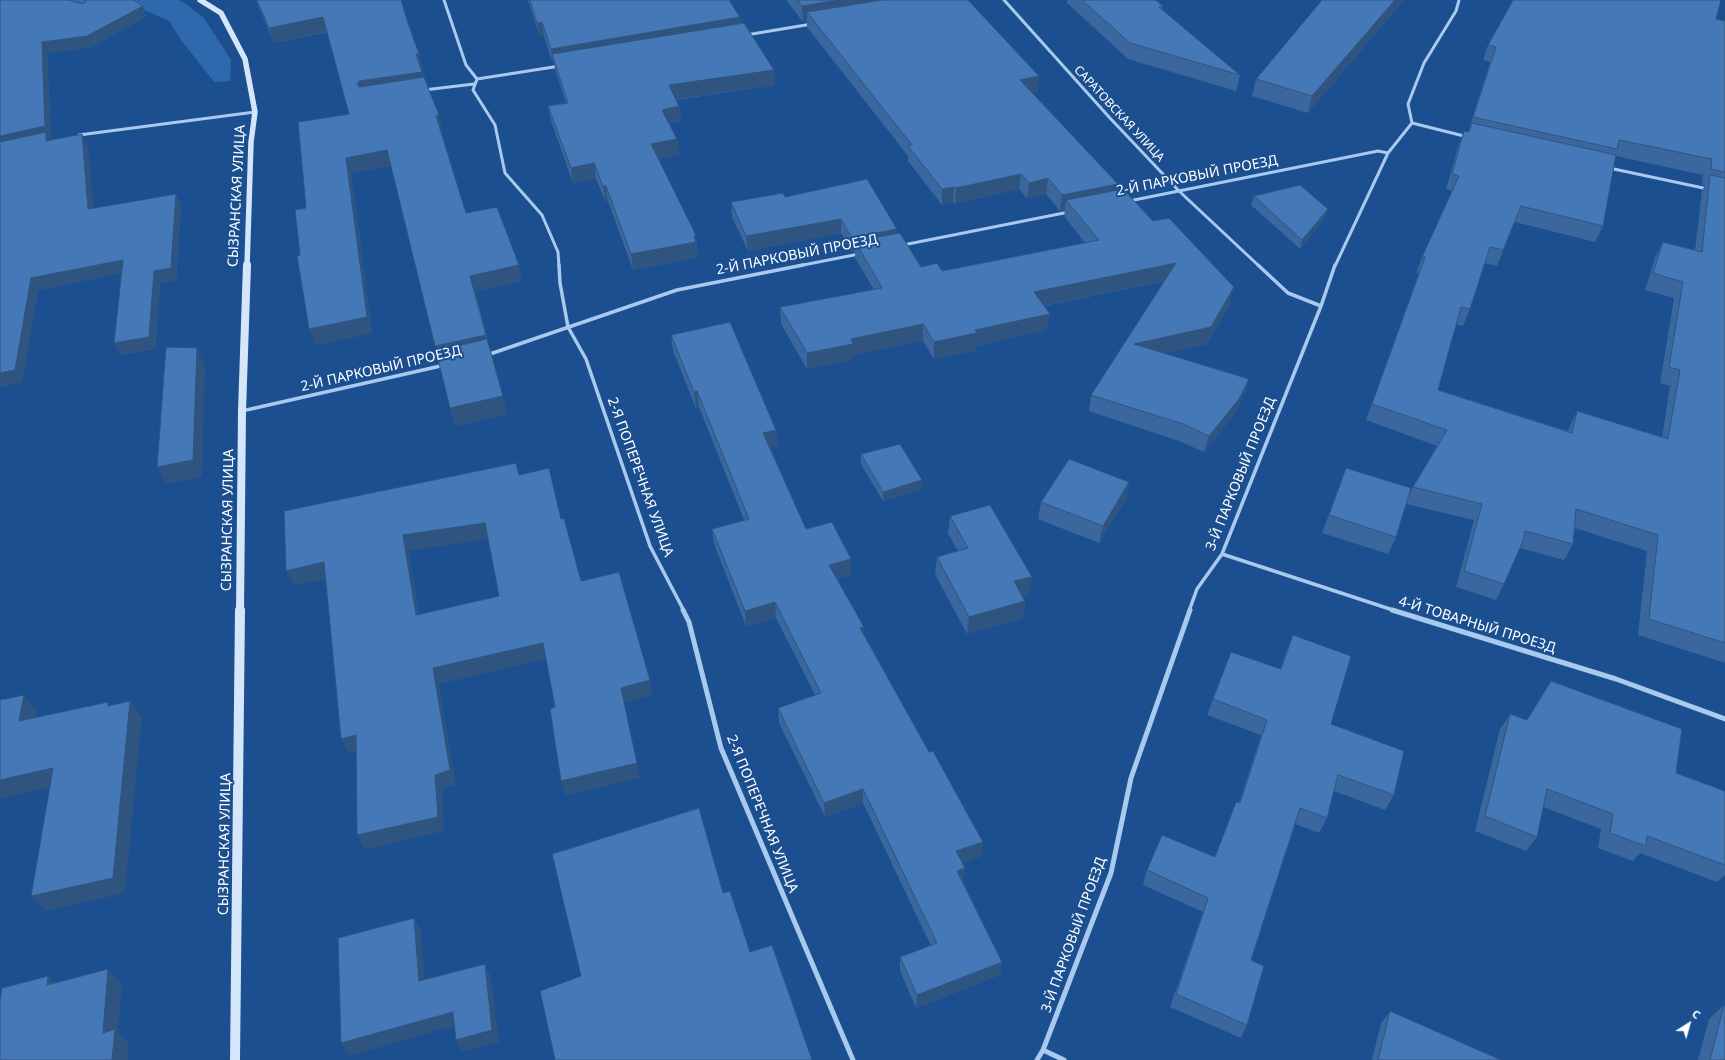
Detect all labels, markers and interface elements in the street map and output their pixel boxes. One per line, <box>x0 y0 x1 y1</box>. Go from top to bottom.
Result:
street label: САРАТОВСКАЯ УЛИЦА <box>1071 63 1167 165</box>
street label: СЫЗРАНСКАЯ УЛИЦА <box>225 125 249 267</box>
street label: 2-Й ПАРКОВЫЙ ПРОЕЗД <box>1115 152 1279 200</box>
street label: 2-Й ПАРКОВЫЙ ПРОЕЗД <box>715 231 879 279</box>
street label: 2-Й ПАРКОВЫЙ ПРОЕЗД <box>299 342 463 396</box>
street label: 2-Я ПОПЕРЕЧНАЯ УЛИЦА <box>603 395 677 559</box>
street label: 3-Й ПАРКОВЫЙ ПРОЕЗД <box>1202 395 1280 553</box>
street label: СЫЗРАНСКАЯ УЛИЦА <box>218 449 238 591</box>
street label: 4-Й ТОВАРНЫЙ ПРОЕЗД <box>1396 593 1558 657</box>
street label: 2-Я ПОПЕРЕЧНАЯ УЛИЦА <box>723 733 801 895</box>
street label: СЫЗРАНСКАЯ УЛИЦА <box>215 773 235 915</box>
street label: 3-Й ПАРКОВЫЙ ПРОЕЗД <box>1038 855 1110 1015</box>
north arrow <box>1669 1004 1709 1044</box>
text: С <box>1689 1006 1704 1022</box>

